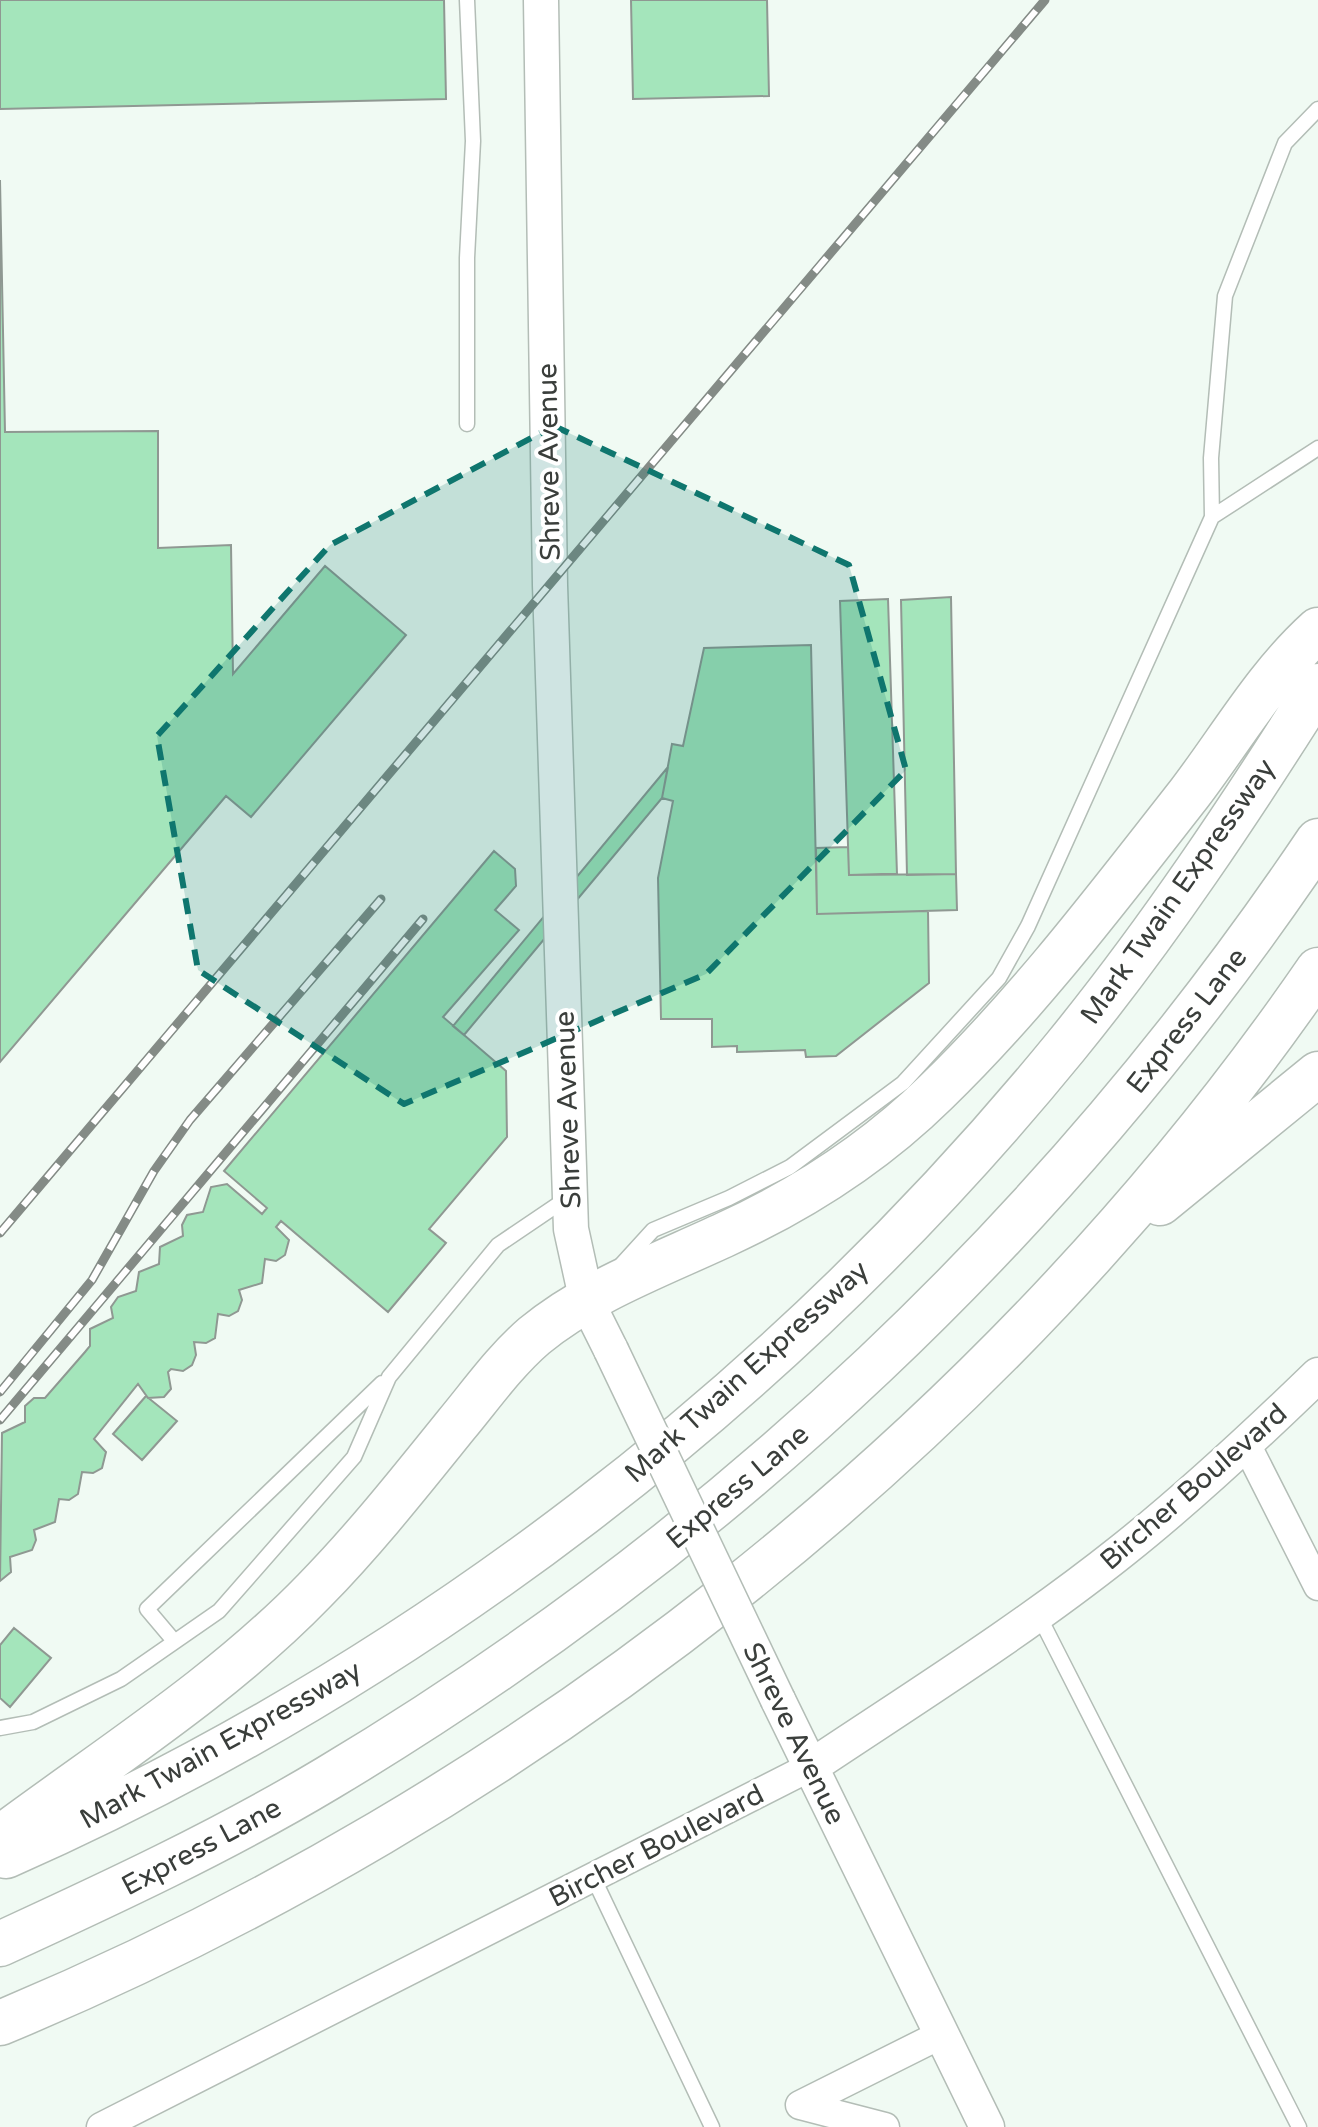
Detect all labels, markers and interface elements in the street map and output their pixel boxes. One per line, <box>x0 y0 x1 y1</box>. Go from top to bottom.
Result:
street label: Shreve Avenue <box>530 363 568 561</box>
street label: Mark Twain Expressway <box>1073 752 1282 1031</box>
street label: Express Lane <box>1119 941 1254 1100</box>
street label: Shreve Avenue <box>548 1010 588 1210</box>
street label: Mark Twain Expressway <box>618 1253 876 1490</box>
street label: Bircher Boulevard <box>1093 1396 1294 1577</box>
street label: Express Lane <box>659 1417 816 1556</box>
street label: Shreve Avenue <box>735 1637 853 1830</box>
street label: Mark Twain Expressway <box>74 1653 367 1836</box>
street label: Bircher Boulevard <box>543 1777 770 1915</box>
street label: Express Lane <box>116 1791 287 1903</box>

